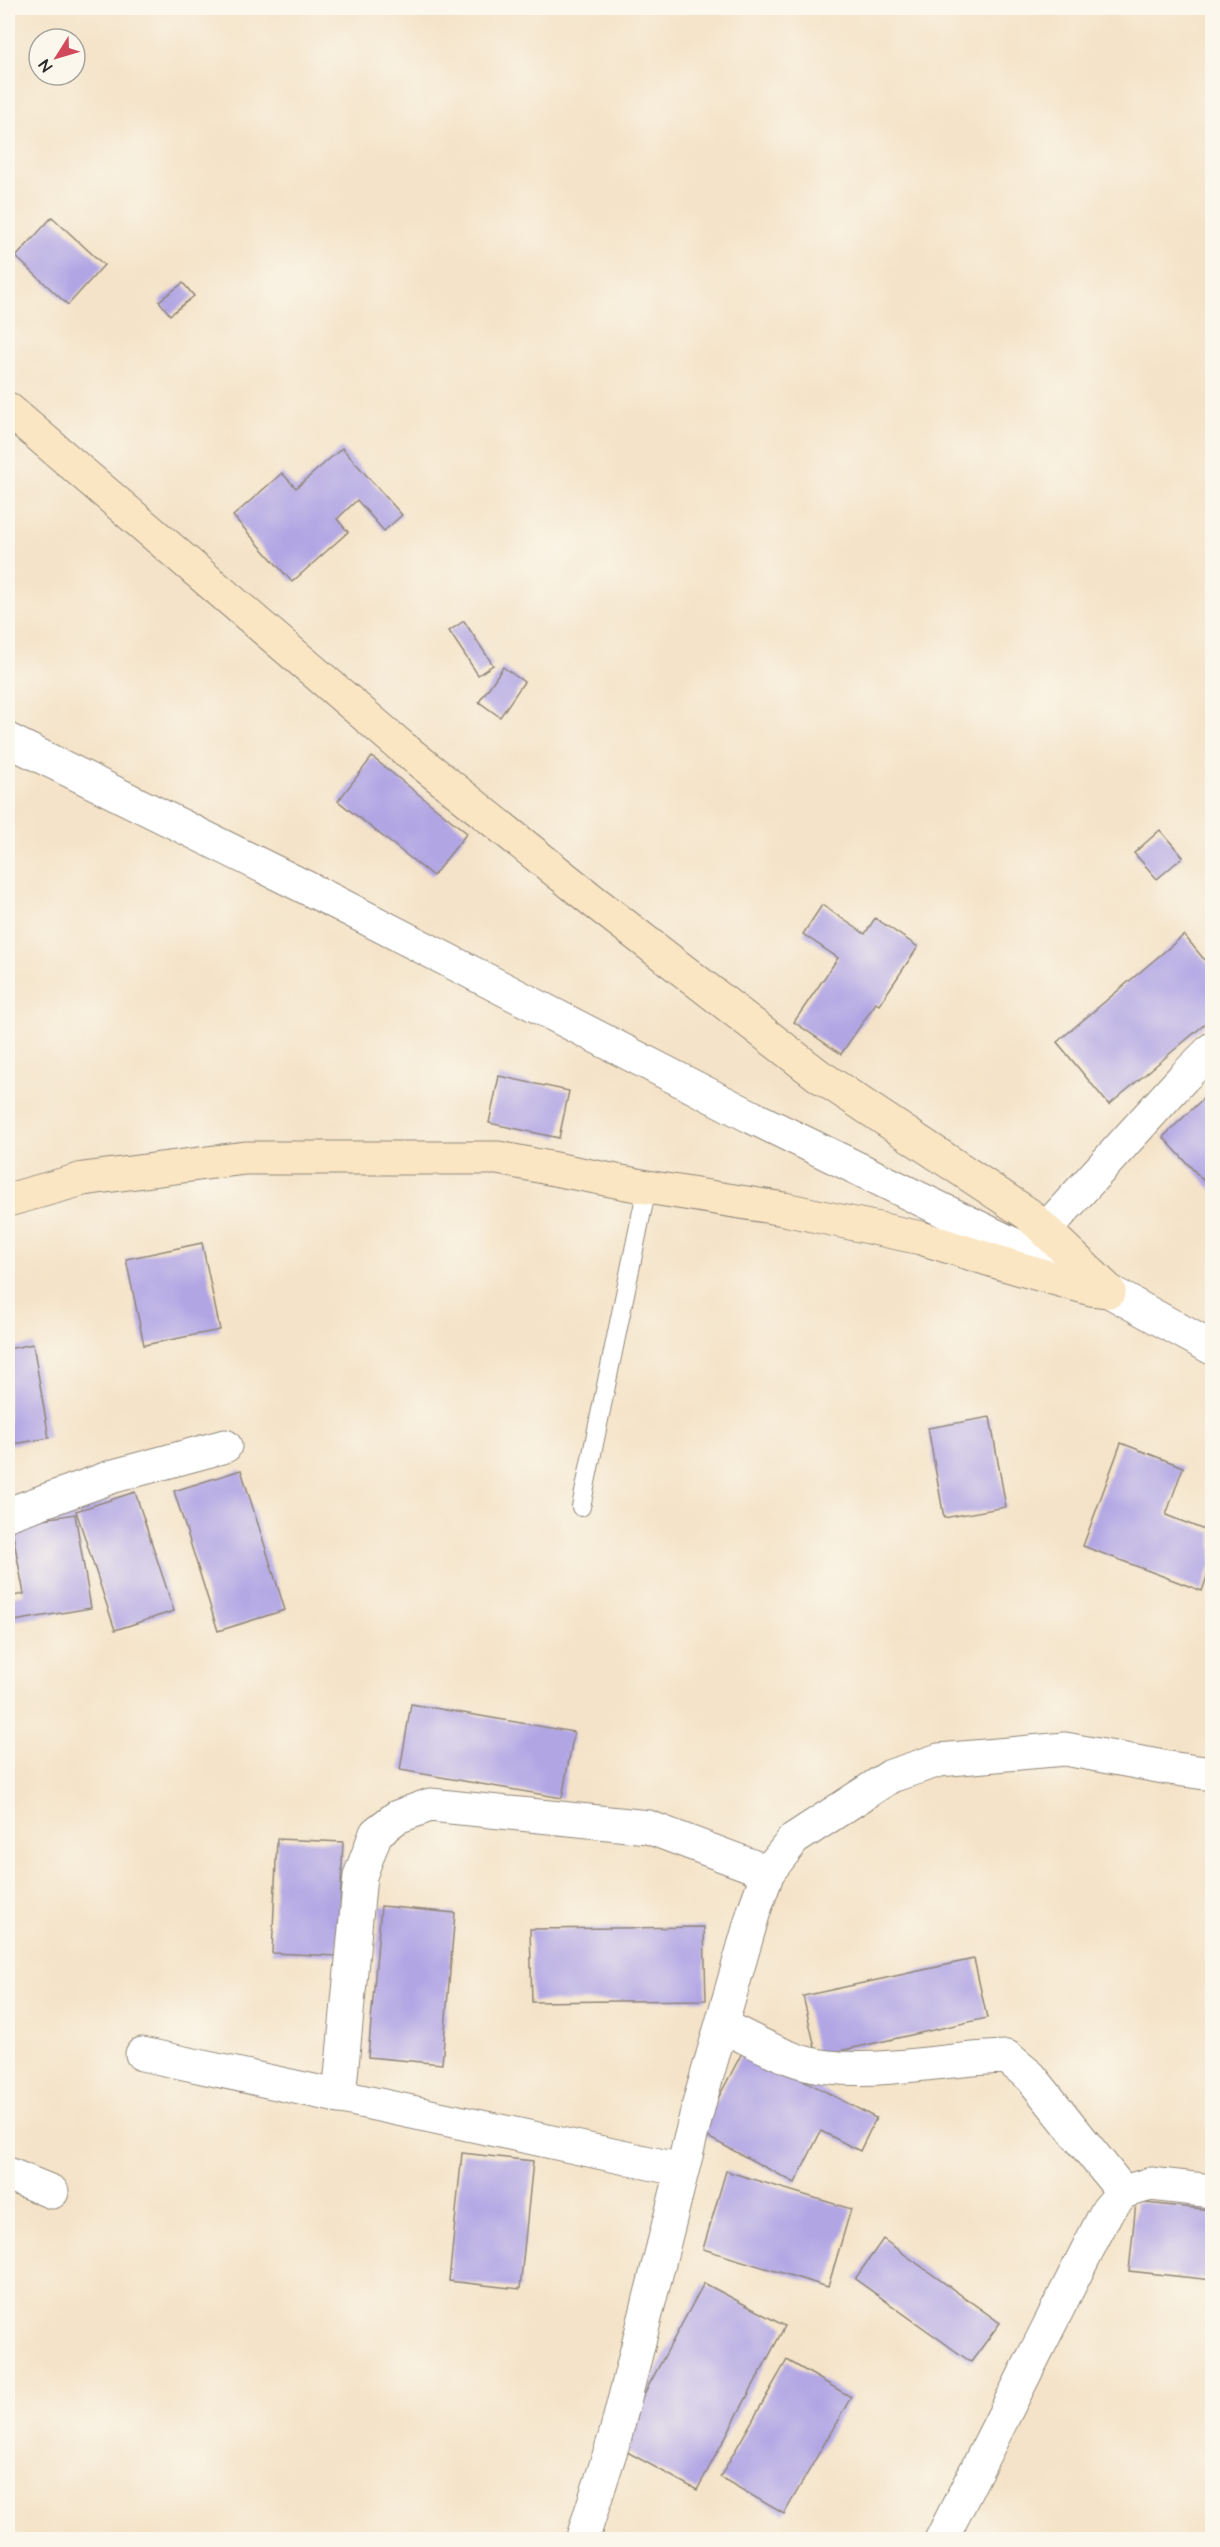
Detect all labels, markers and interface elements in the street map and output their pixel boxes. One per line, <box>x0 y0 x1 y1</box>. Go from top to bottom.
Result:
north arrow <box>27 27 87 87</box>
text: N <box>34 55 58 76</box>

